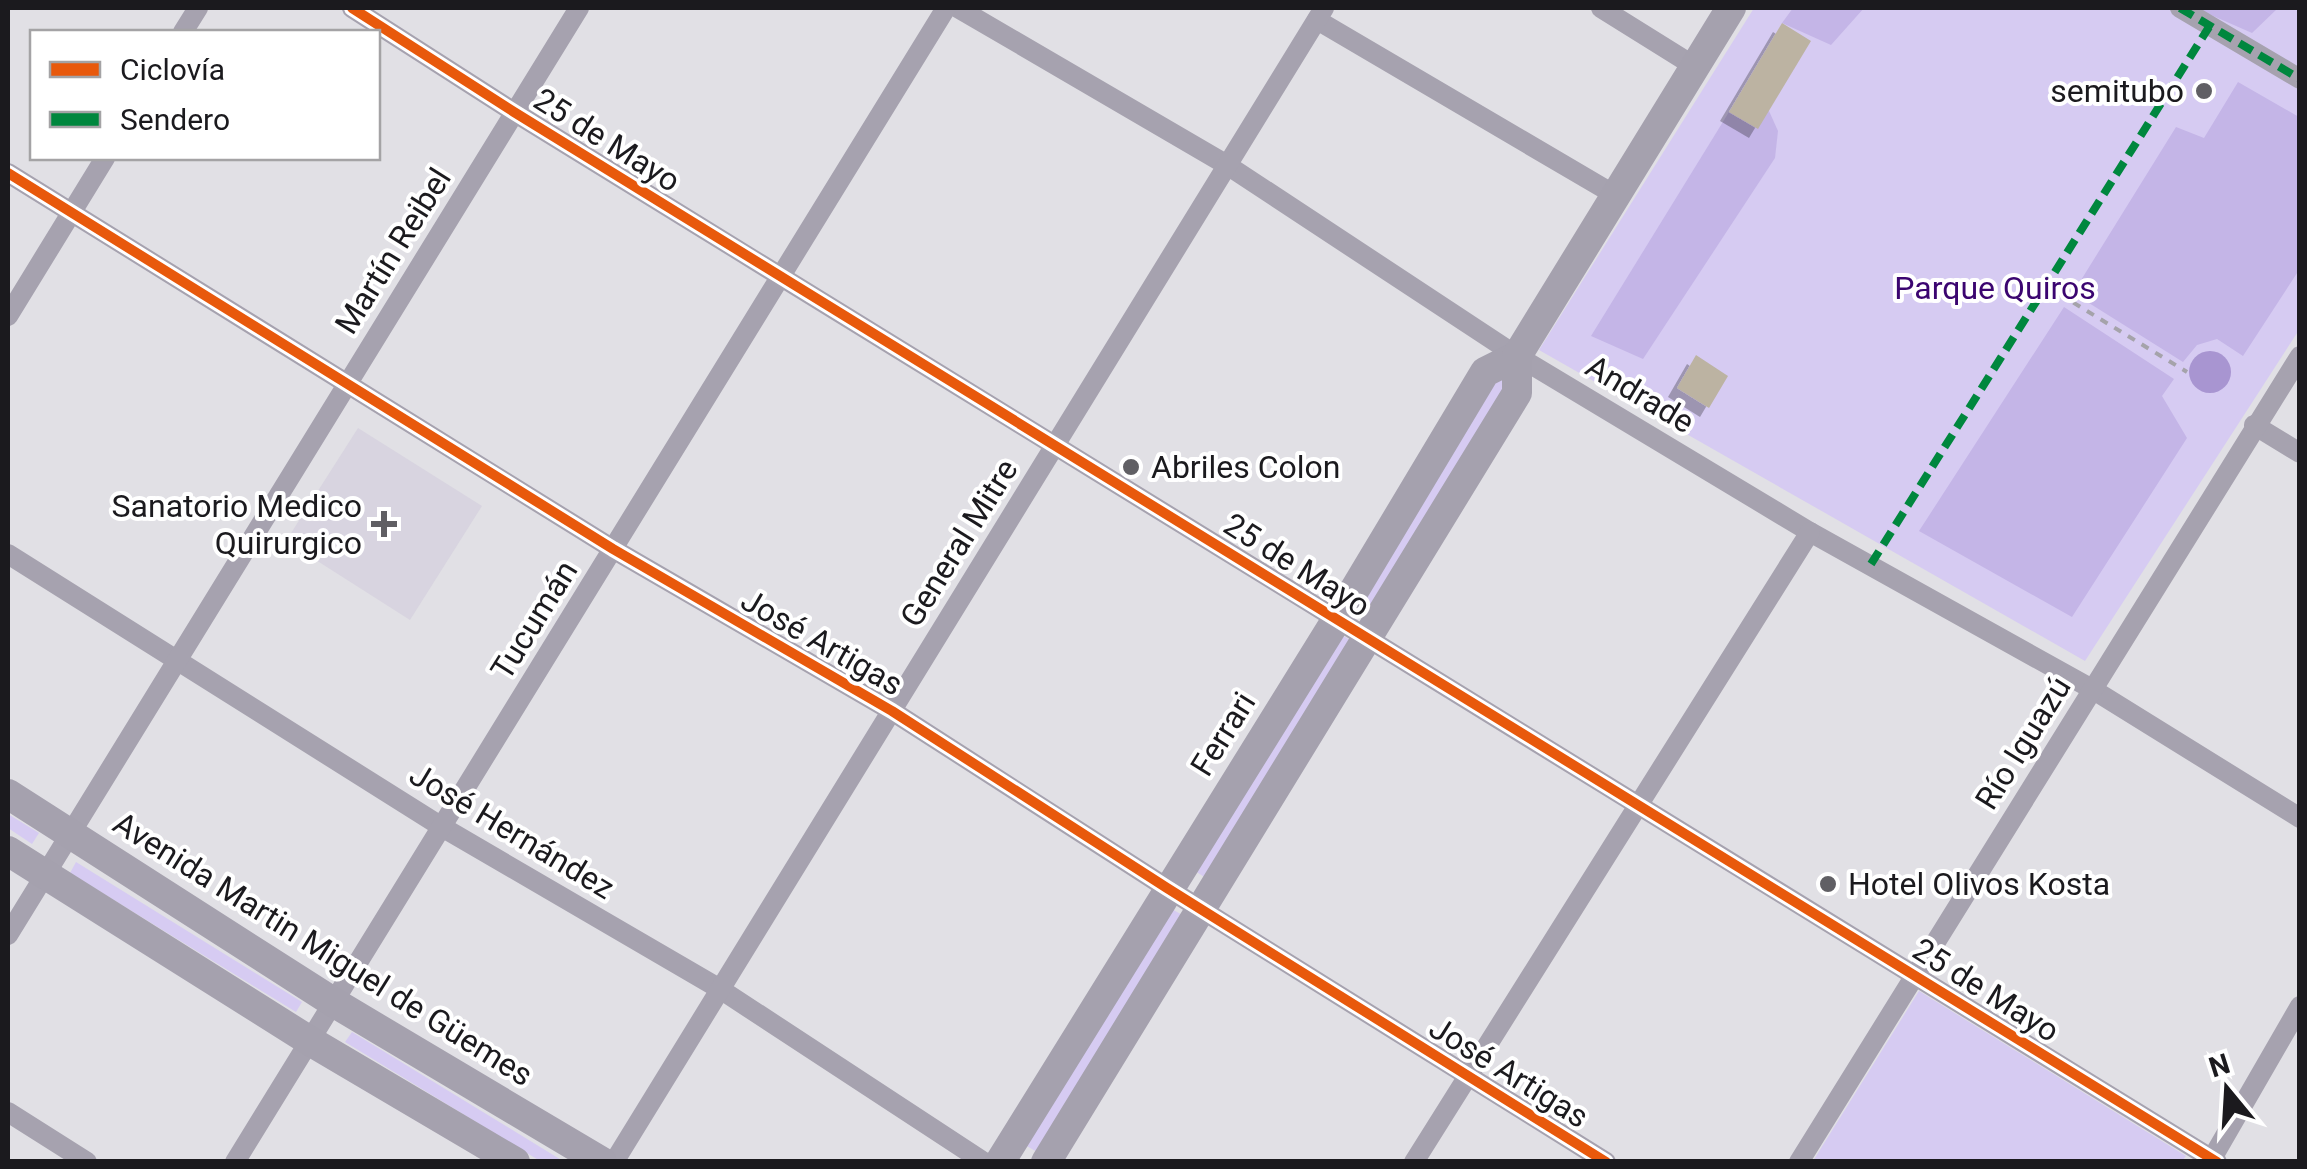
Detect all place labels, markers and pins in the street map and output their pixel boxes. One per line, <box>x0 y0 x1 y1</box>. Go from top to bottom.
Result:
place label: semitubo <box>2050 72 2184 110</box>
marker: semitubo <box>2193 80 2215 102</box>
place label: Abriles Colon <box>1151 448 1340 486</box>
marker: Abriles Colon <box>1120 456 1142 478</box>
place label: Sanatorio Medico Quirurgico <box>112 487 362 562</box>
marker: Sanatorio Medico Quirurgico <box>371 511 397 537</box>
place label: Hotel Olivos Kosta <box>1848 865 2110 903</box>
marker: Hotel Olivos Kosta <box>1817 873 1839 895</box>

